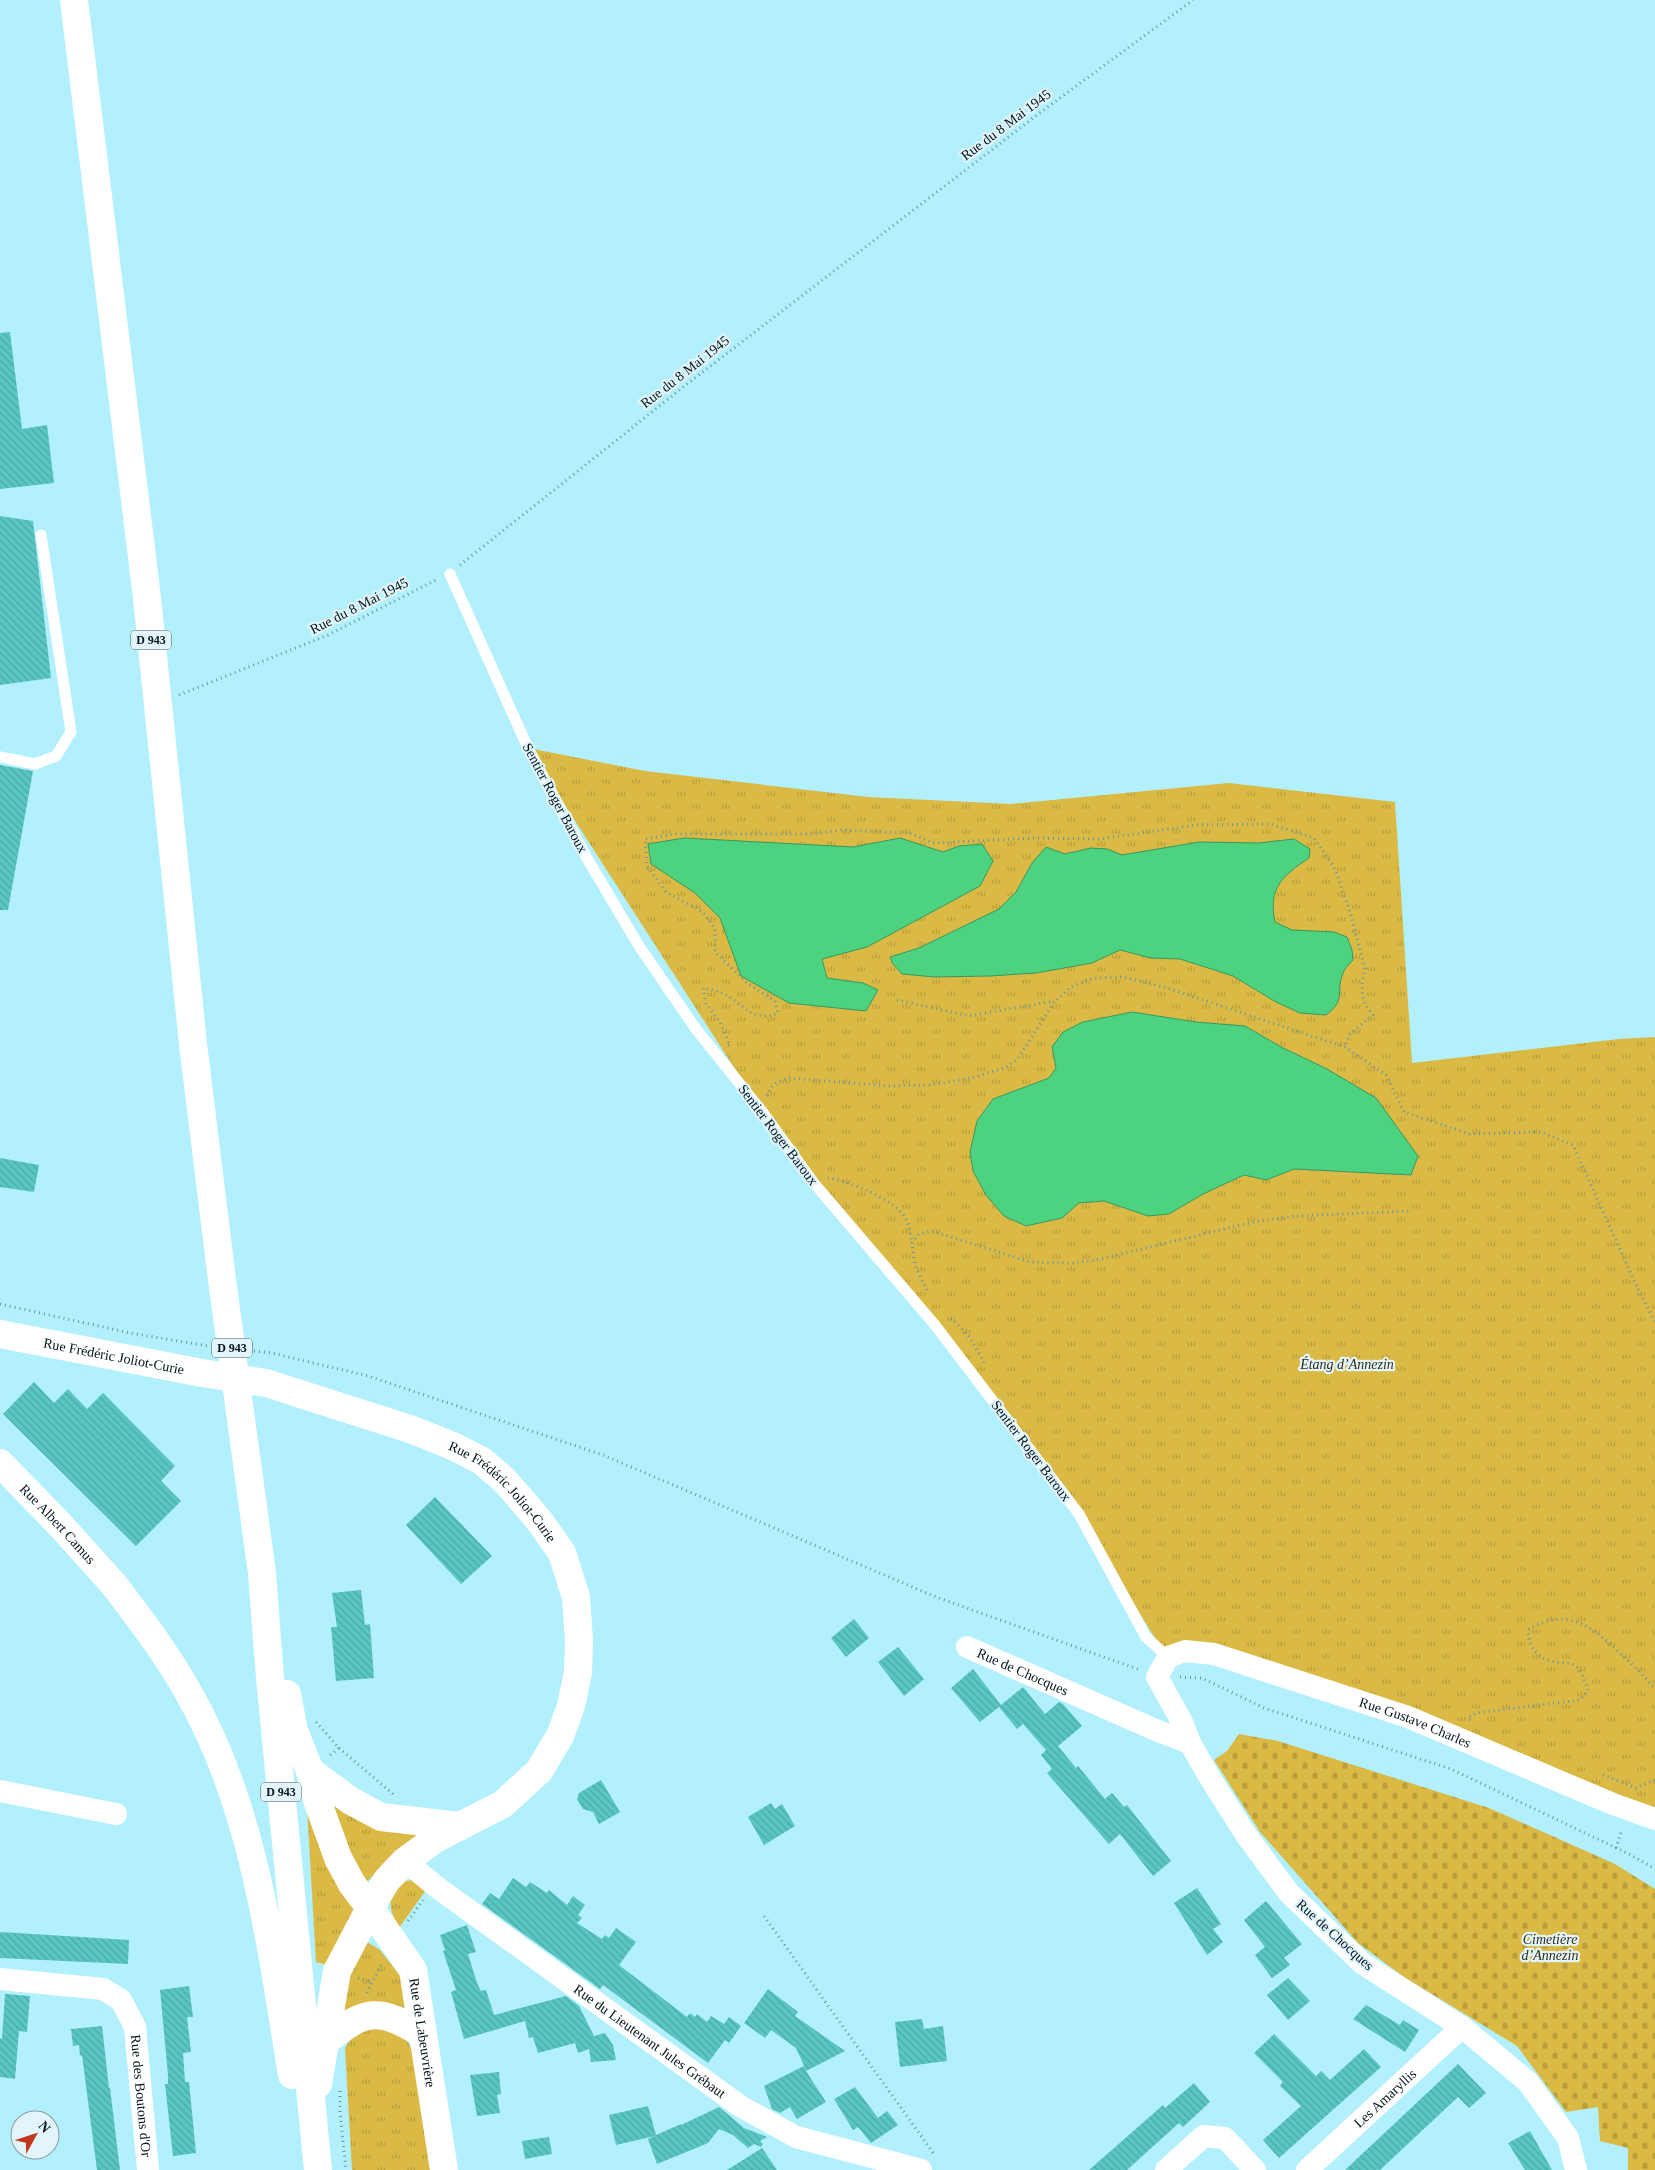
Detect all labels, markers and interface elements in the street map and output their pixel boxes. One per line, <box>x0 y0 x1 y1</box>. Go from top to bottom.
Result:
street label: Rue du 8 Mai 1945 <box>958 86 1054 164</box>
street label: Rue du 8 Mai 1945 <box>638 333 732 411</box>
street label: Rue du 8 Mai 1945 <box>307 575 411 637</box>
road number: D 943 <box>131 630 171 650</box>
street label: Sentier Roger Baroux <box>520 741 590 855</box>
street label: Sentier Roger Baroux <box>735 1082 821 1188</box>
street label: Rue Frédéric Joliot-Curie <box>42 1335 186 1377</box>
road number: D 943 <box>212 1339 252 1358</box>
park label: Étang d’Annezin <box>1299 1356 1394 1372</box>
street label: Sentier Roger Baroux <box>988 1398 1074 1504</box>
street label: Rue Frédéric Joliot-Curie <box>447 1438 559 1545</box>
street label: Rue Albert Camus <box>17 1481 99 1567</box>
street label: Rue de Chocques <box>975 1645 1071 1698</box>
street label: Rue Gustave Charles <box>1358 1694 1473 1750</box>
road number: D 943 <box>261 1782 301 1801</box>
street label: Rue de Chocques <box>1294 1897 1376 1973</box>
park label: Cimetière d’Annezin <box>1522 1932 1578 1963</box>
street label: Rue de Labeuvrière <box>407 1977 439 2088</box>
street label: Rue du Lieutenant Jules Grébaut <box>571 1981 729 2101</box>
street label: Rue des Boutons d'Or <box>128 2034 154 2158</box>
street label: Les Amaryllis <box>1351 2066 1419 2130</box>
north arrow <box>10 2110 60 2160</box>
text: N <box>36 2118 54 2136</box>

